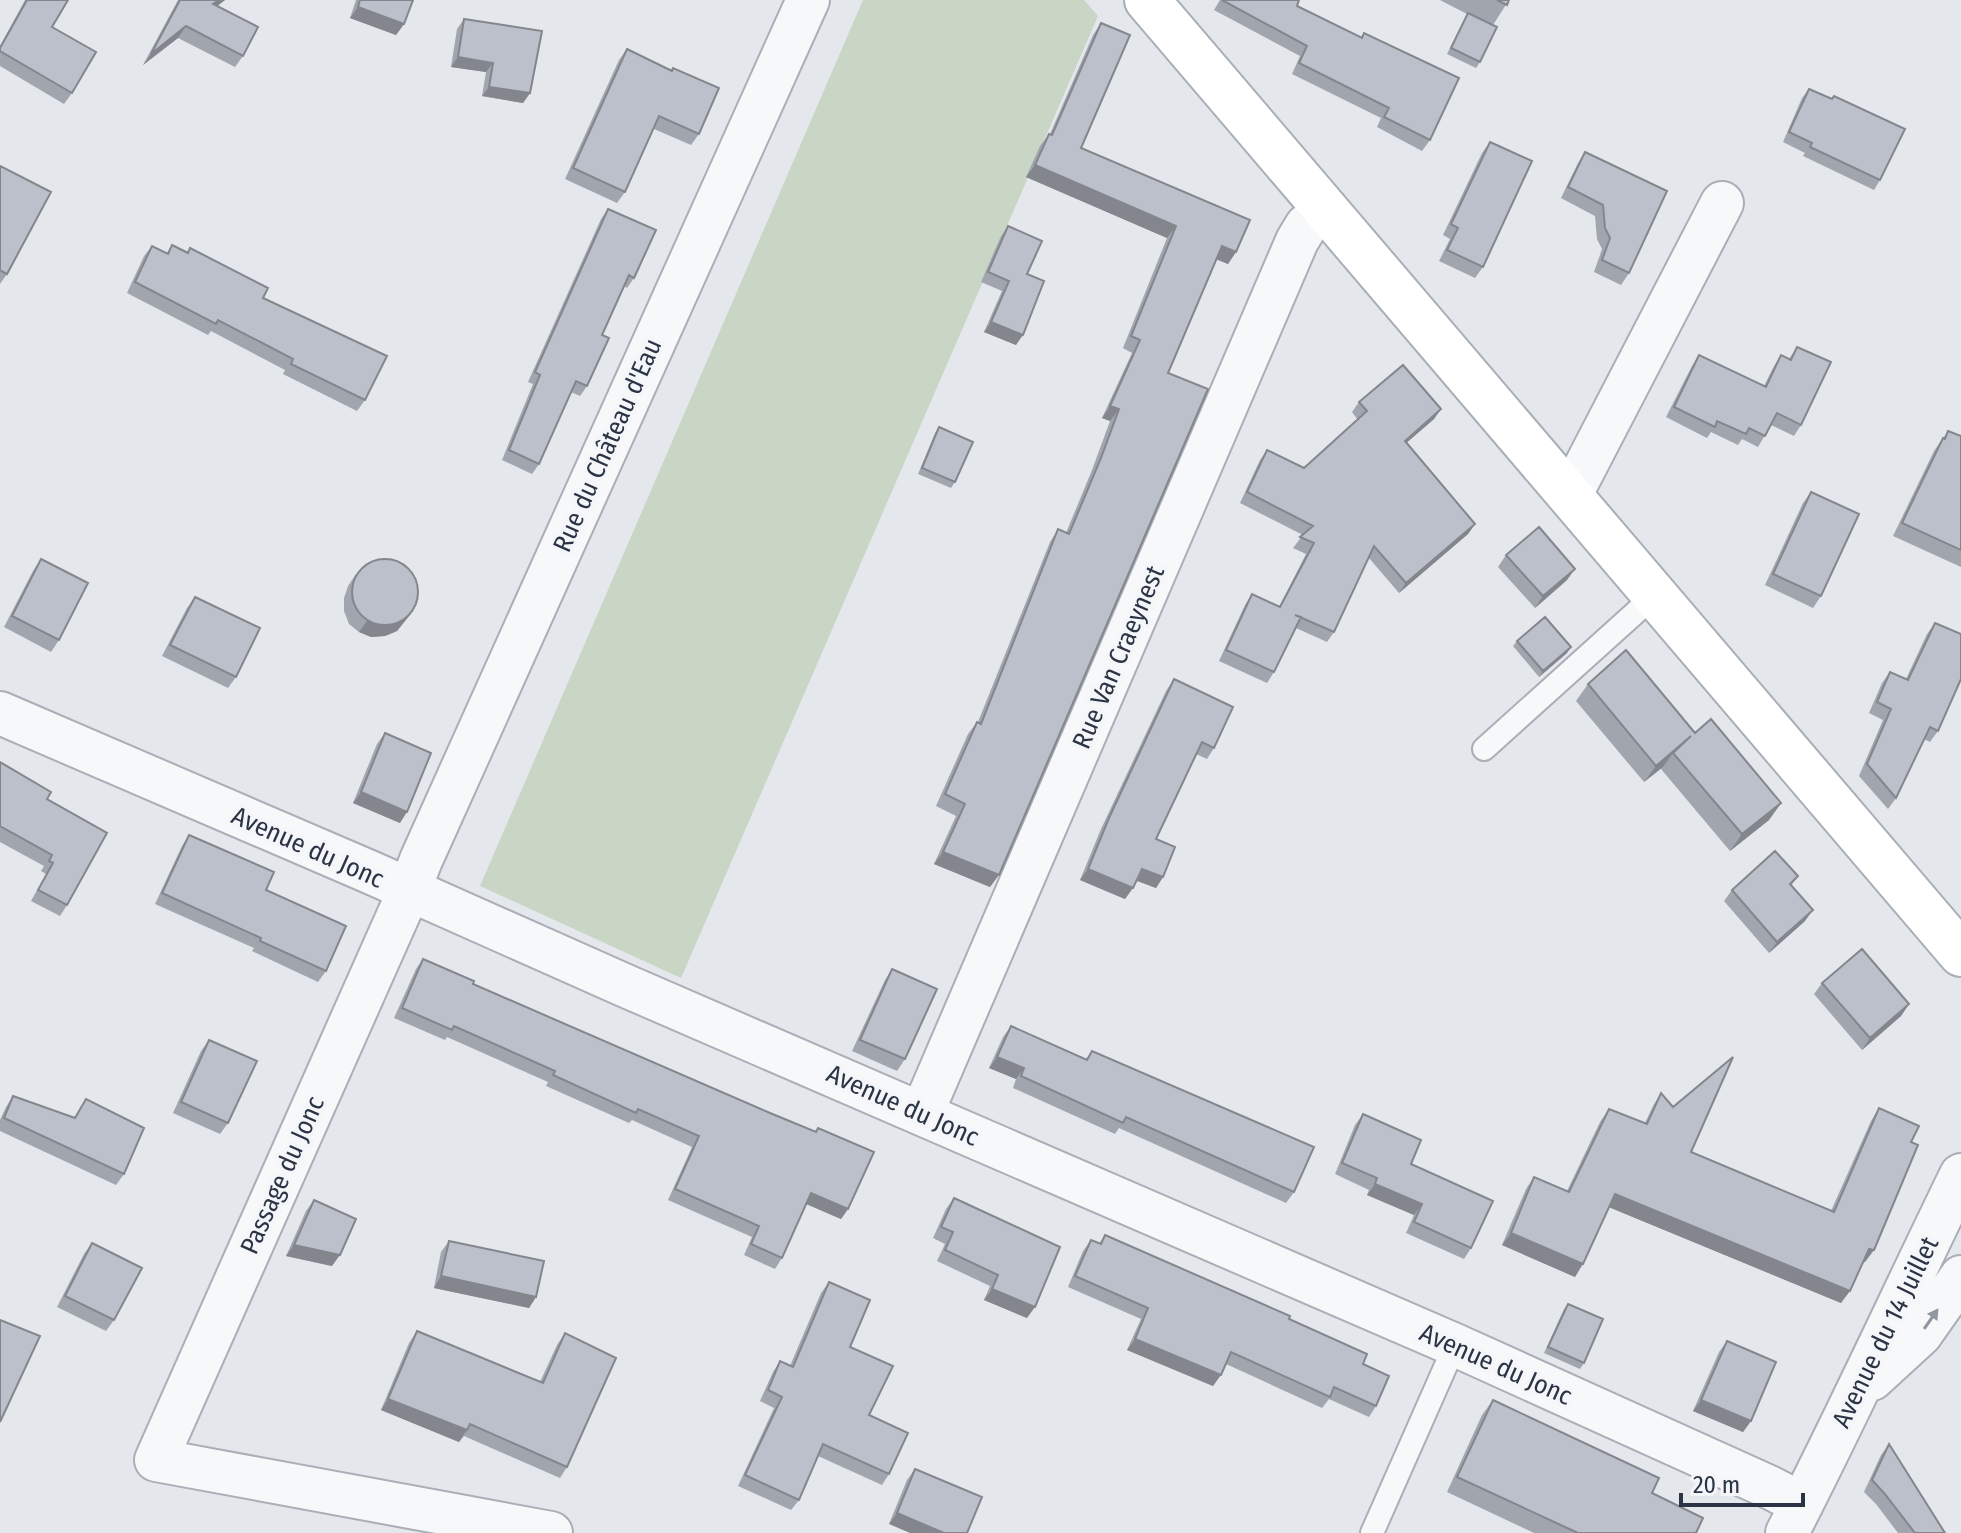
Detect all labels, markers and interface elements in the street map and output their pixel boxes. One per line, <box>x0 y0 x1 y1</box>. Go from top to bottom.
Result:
street label: Rue du Château d'Eau <box>546 334 668 557</box>
street label: Rue Van Craeynest <box>1066 561 1171 753</box>
street label: Avenue du Jonc <box>227 800 389 895</box>
street label: Avenue du Jonc <box>822 1058 984 1153</box>
street label: Passage du Jonc <box>234 1092 331 1259</box>
street label: Avenue du 14 Juillet <box>1826 1231 1945 1433</box>
one-way arrow <box>1923 1308 1939 1330</box>
street label: Avenue du Jonc <box>1415 1317 1577 1412</box>
scale bar <box>1681 1457 1803 1507</box>
text: 20 m <box>1693 1471 1740 1499</box>

